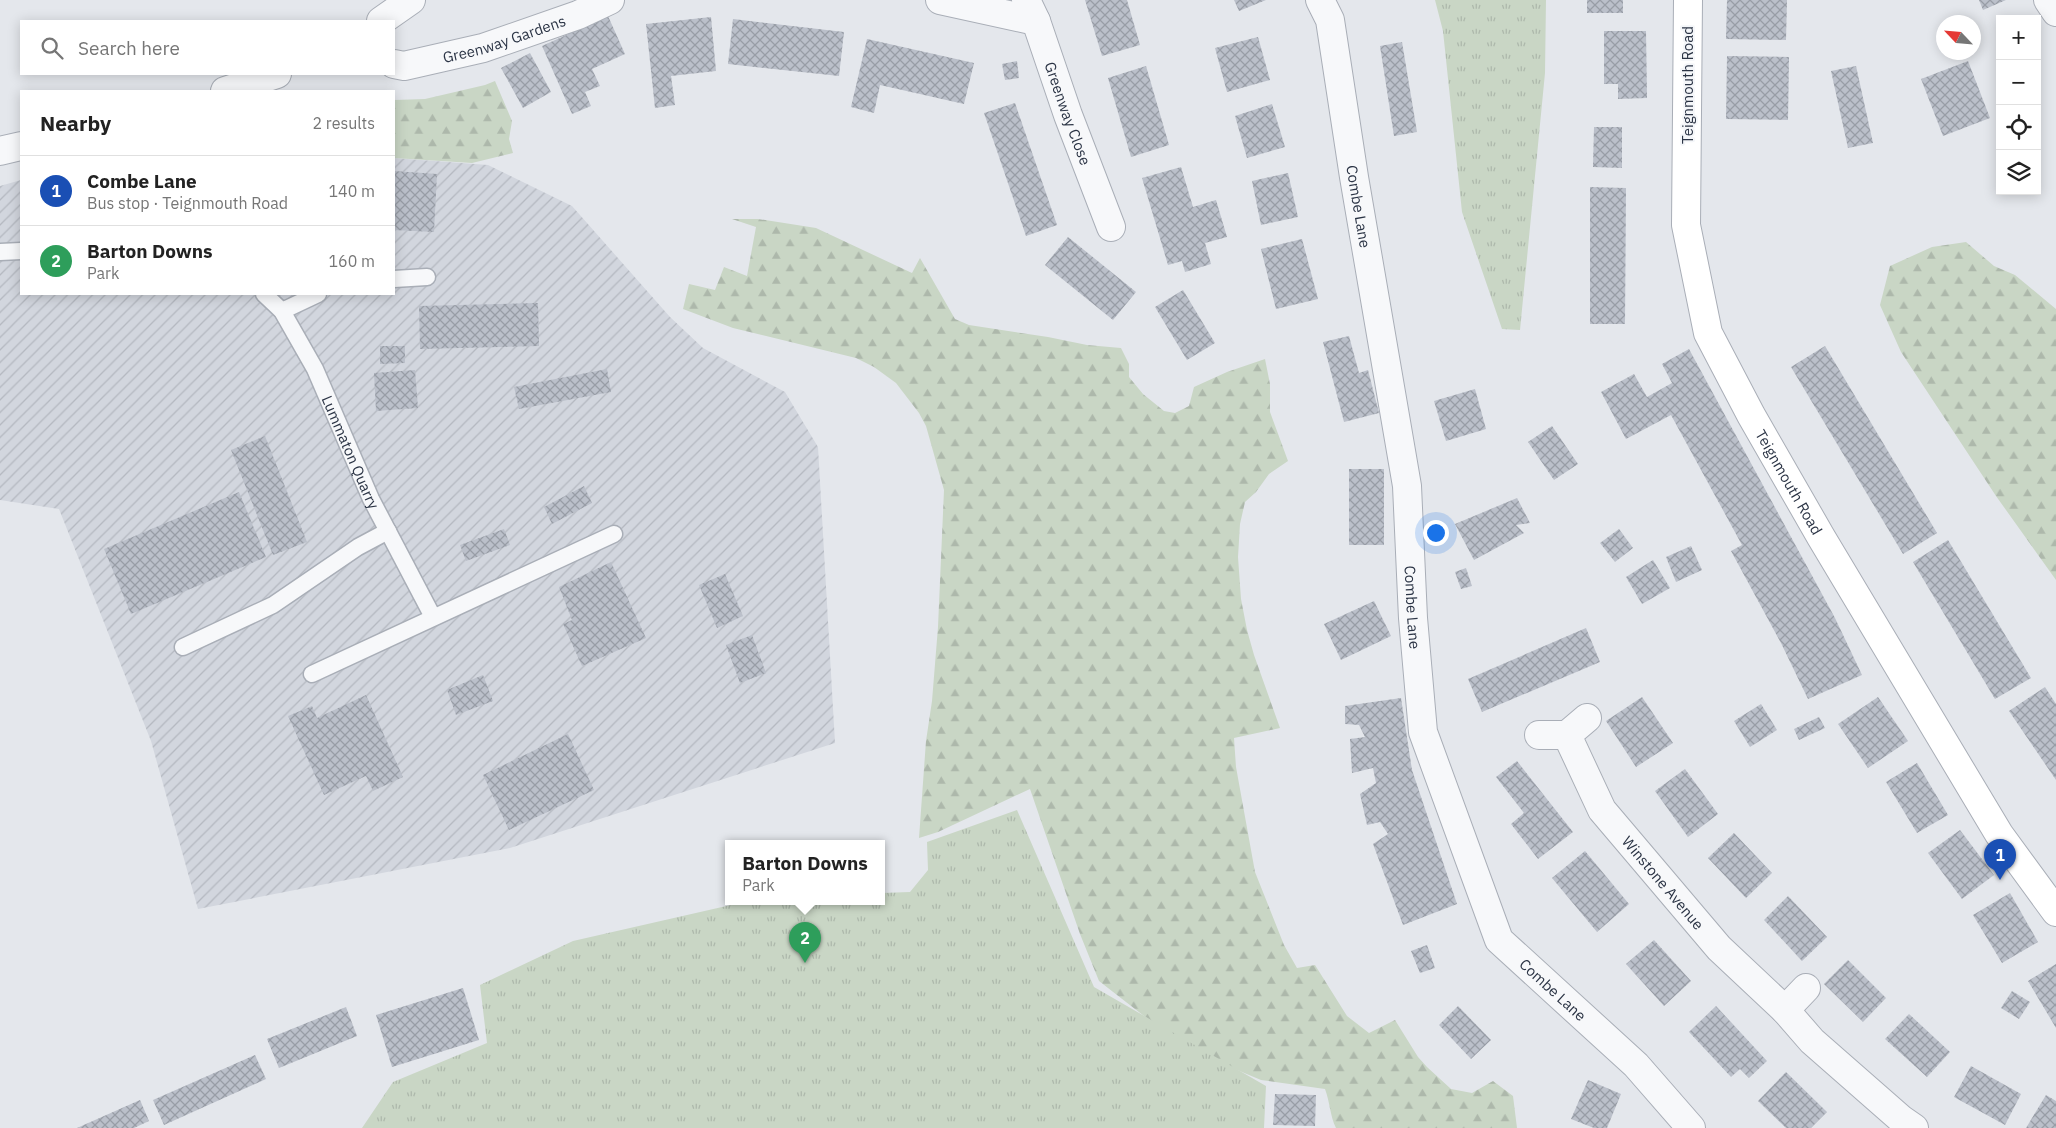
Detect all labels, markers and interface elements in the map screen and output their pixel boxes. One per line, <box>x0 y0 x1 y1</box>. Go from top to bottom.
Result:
street label: Greenway Gardens <box>441 11 568 66</box>
north arrow <box>1936 15 1981 60</box>
map controls <box>1996 15 2041 195</box>
button: + <box>1996 15 2041 60</box>
search box <box>20 20 395 75</box>
street label: Teignmouth Road <box>1678 26 1697 144</box>
icon: search <box>38 34 66 62</box>
text: Search here <box>78 36 180 60</box>
street label: Greenway Close <box>1041 59 1096 168</box>
button: − <box>1996 60 2041 105</box>
button: locate <box>1996 105 2041 150</box>
text: Nearby <box>40 109 111 137</box>
text: 2 results <box>312 113 375 133</box>
button: layers <box>1996 150 2041 195</box>
street label: Combe Lane <box>1343 164 1375 249</box>
text: Combe Lane <box>87 169 197 193</box>
text: 1 <box>51 181 61 201</box>
text: 140 m <box>328 181 375 201</box>
text: Bus stop · Teignmouth Road <box>87 193 288 213</box>
text: Barton Downs <box>87 239 213 263</box>
text: 2 <box>51 251 61 271</box>
text: 160 m <box>328 251 375 271</box>
text: Park <box>87 263 119 283</box>
street label: Lummaton Quarry <box>318 392 384 513</box>
street label: Teignmouth Road <box>1752 426 1827 538</box>
your location <box>1423 520 1449 546</box>
street label: Combe Lane <box>1401 565 1425 650</box>
street label: Winstone Avenue <box>1618 832 1708 933</box>
pin: 1 <box>1984 839 2016 880</box>
popup <box>725 840 885 905</box>
text: Barton Downs <box>742 851 868 875</box>
text: Park <box>742 875 775 895</box>
pin: 2 <box>789 922 821 963</box>
street label: Combe Lane <box>1516 954 1590 1025</box>

